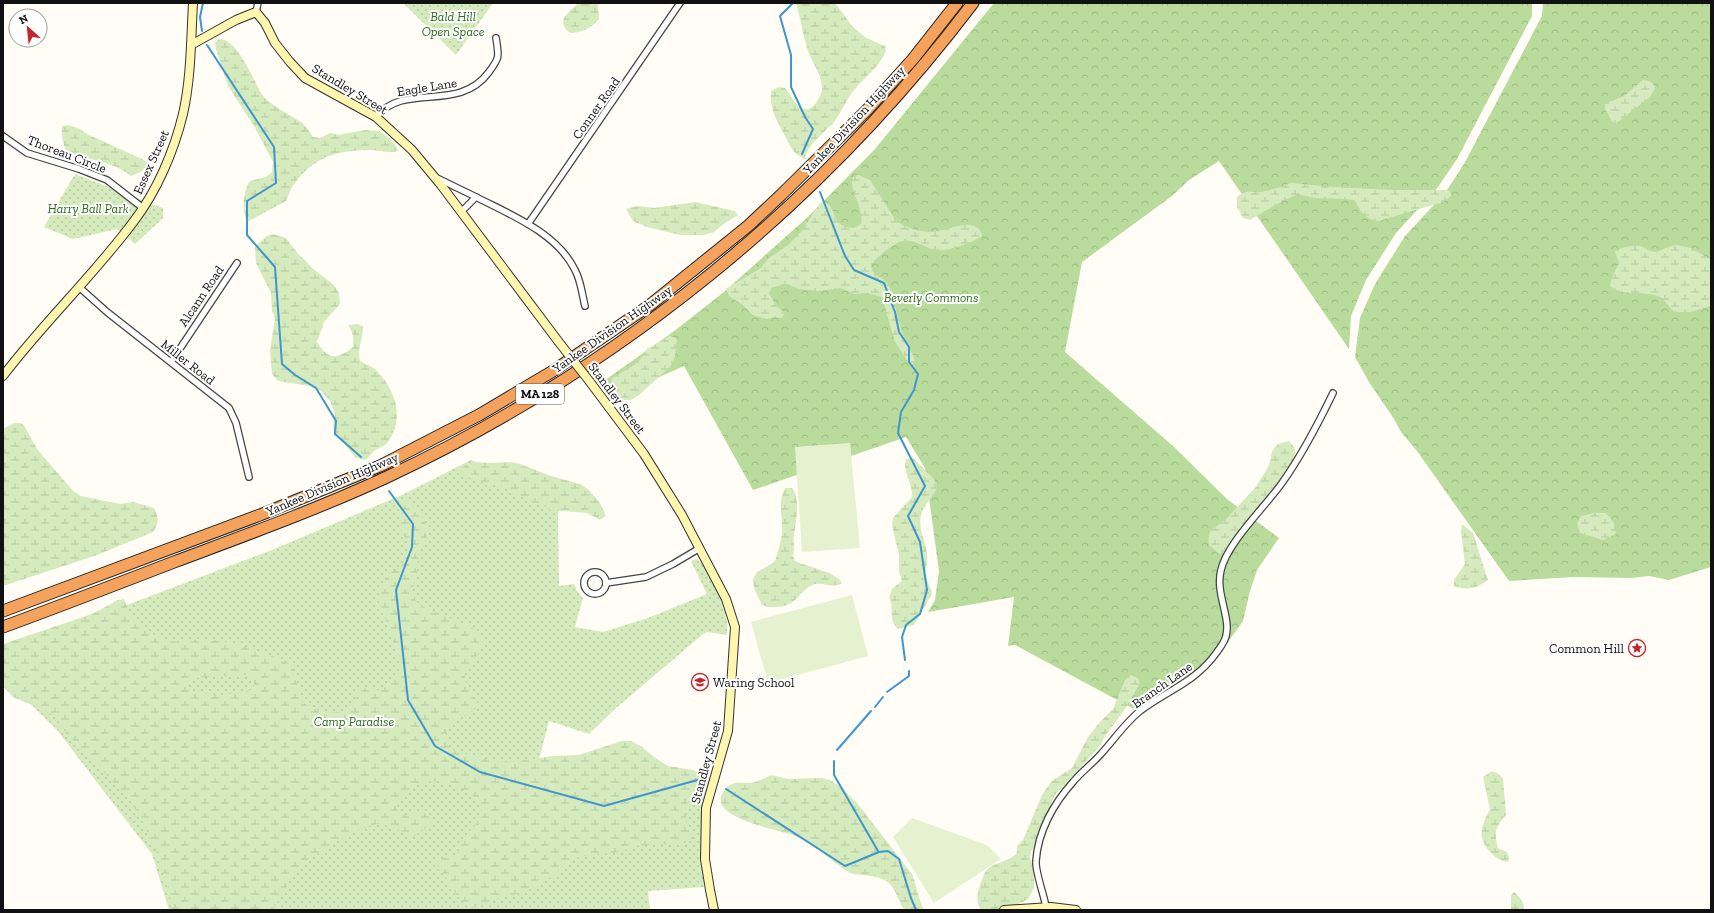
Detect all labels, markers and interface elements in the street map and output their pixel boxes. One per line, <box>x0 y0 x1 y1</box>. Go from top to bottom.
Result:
north arrow <box>8 8 48 48</box>
park label: Bald Hill Open Space <box>422 9 485 39</box>
text: N <box>17 12 31 27</box>
street label: Standley Street <box>309 61 391 118</box>
street label: Yankee Division Highway <box>799 63 908 178</box>
street label: Conner Road <box>569 74 623 142</box>
street label: Eagle Lane <box>396 75 458 99</box>
street label: Essex Street <box>130 127 172 197</box>
street label: Thoreau Circle <box>25 132 109 176</box>
park label: Harry Ball Park <box>48 201 129 216</box>
street label: Alcann Road <box>175 263 227 329</box>
street label: Yankee Division Highway <box>549 282 675 376</box>
park label: Beverly Commons <box>884 290 978 305</box>
street label: Miller Road <box>158 336 218 388</box>
street label: Standley Street <box>585 359 649 437</box>
road number: MA 128 <box>516 384 564 404</box>
street label: Yankee Division Highway <box>263 449 401 519</box>
place icon: Common Hill <box>1627 638 1647 658</box>
place label: Common Hill <box>1549 641 1625 656</box>
street label: Branch Lane <box>1129 659 1195 711</box>
school or university icon: Waring School <box>690 672 710 692</box>
place label: Waring School <box>713 675 795 690</box>
park label: Camp Paradise <box>314 714 394 729</box>
street label: Standley Street <box>688 719 724 805</box>

